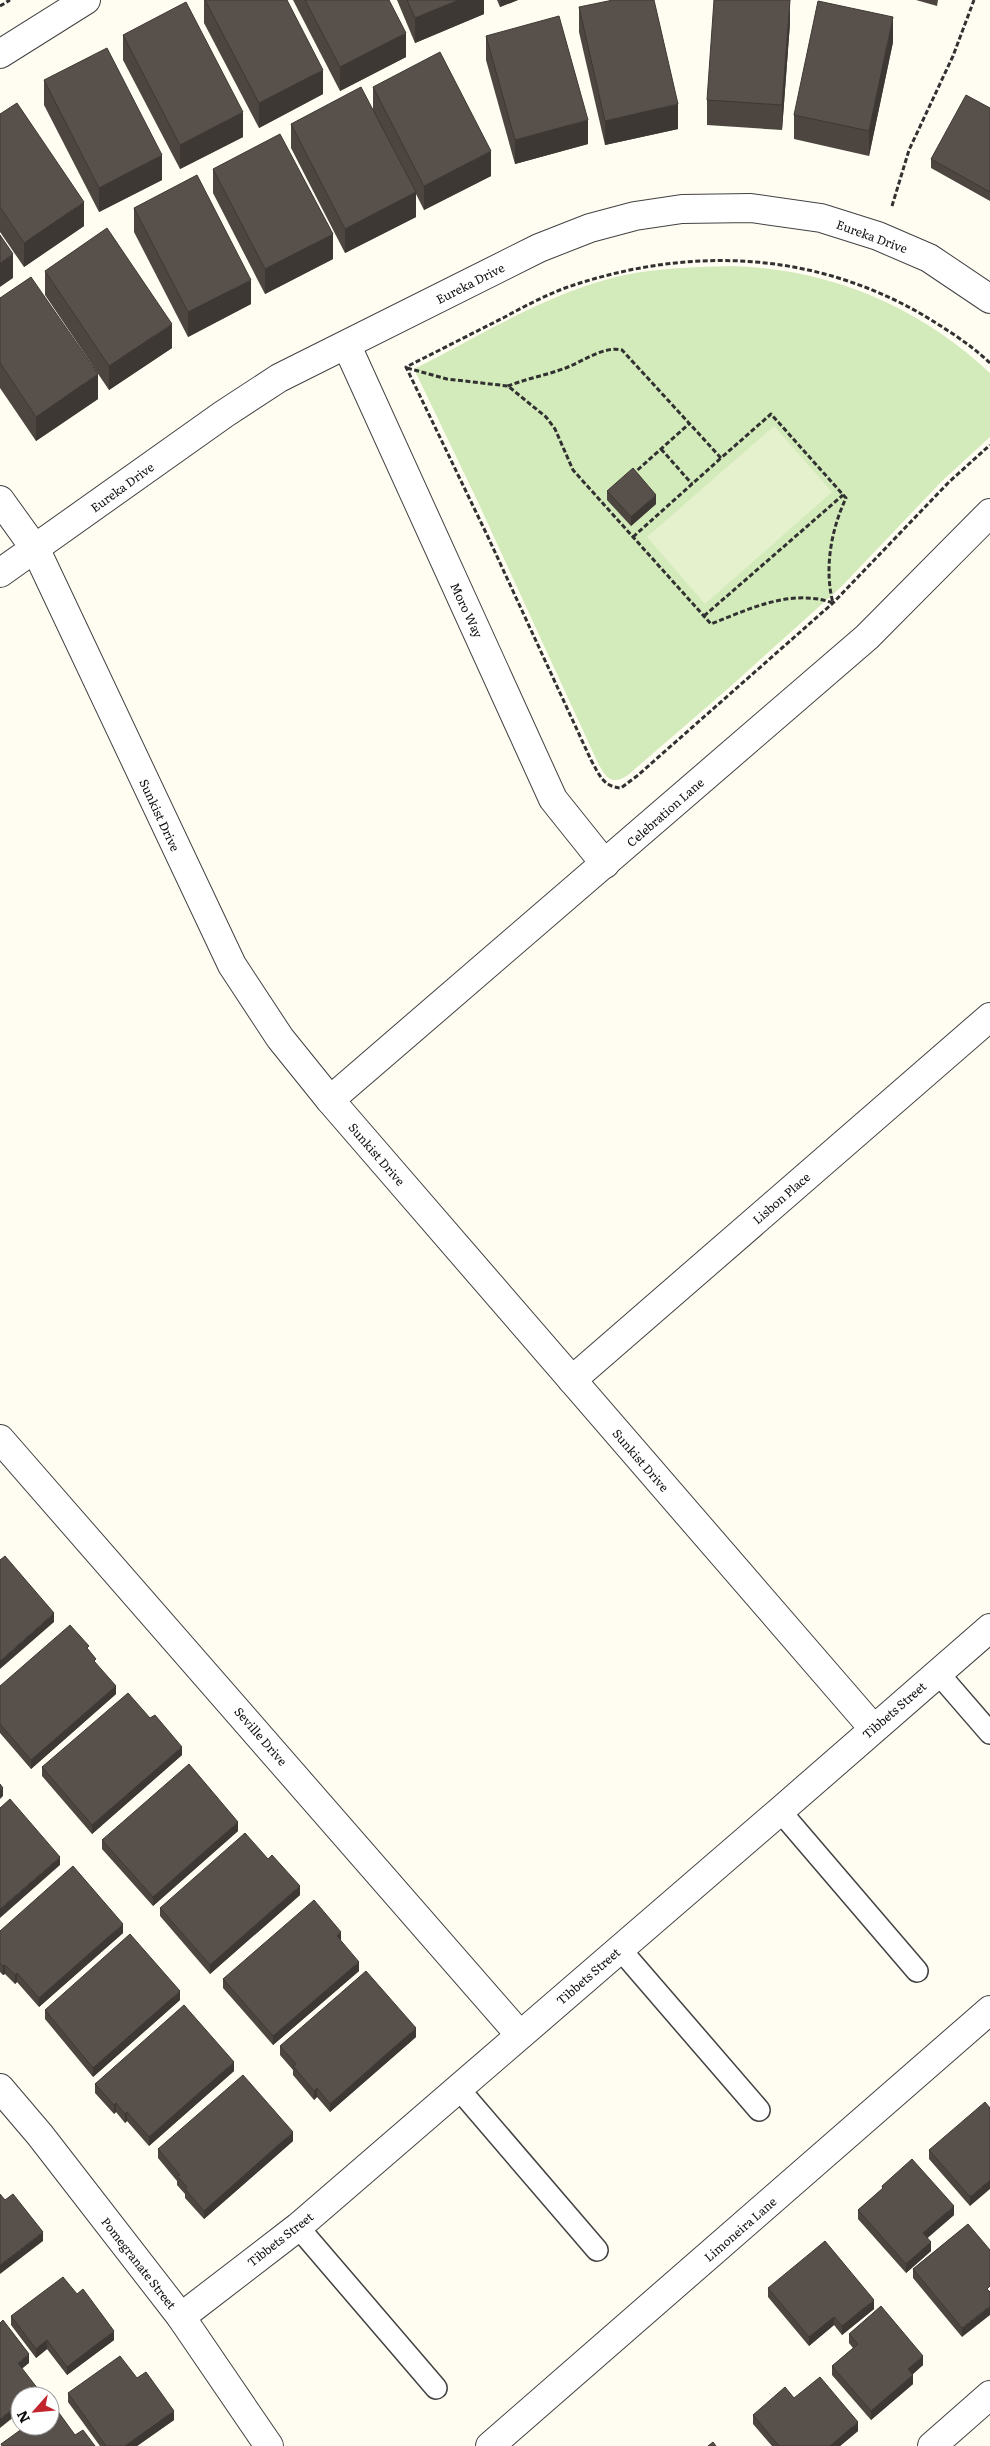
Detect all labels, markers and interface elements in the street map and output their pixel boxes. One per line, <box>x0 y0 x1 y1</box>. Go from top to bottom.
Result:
street label: Eureka Drive <box>834 215 910 257</box>
street label: Eureka Drive <box>433 258 507 308</box>
street label: Eureka Drive <box>87 458 157 516</box>
street label: Moro Way <box>446 579 488 641</box>
street label: Celebration Lane <box>622 773 708 851</box>
street label: Sunkist Drive <box>135 776 185 854</box>
street label: Sunkist Drive <box>345 1119 409 1189</box>
street label: Lisbon Place <box>748 1168 814 1228</box>
street label: Sunkist Drive <box>609 1425 673 1495</box>
street label: Tibbets Street <box>858 1677 930 1743</box>
street label: Seville Drive <box>230 1703 292 1769</box>
street label: Tibbets Street <box>552 1943 624 2009</box>
street label: Limoneira Lane <box>700 2192 780 2266</box>
street label: Tibbets Street <box>243 2207 317 2271</box>
street label: Pomegranate Street <box>97 2213 181 2313</box>
north arrow <box>10 2386 60 2436</box>
text: N <box>11 2407 34 2427</box>

